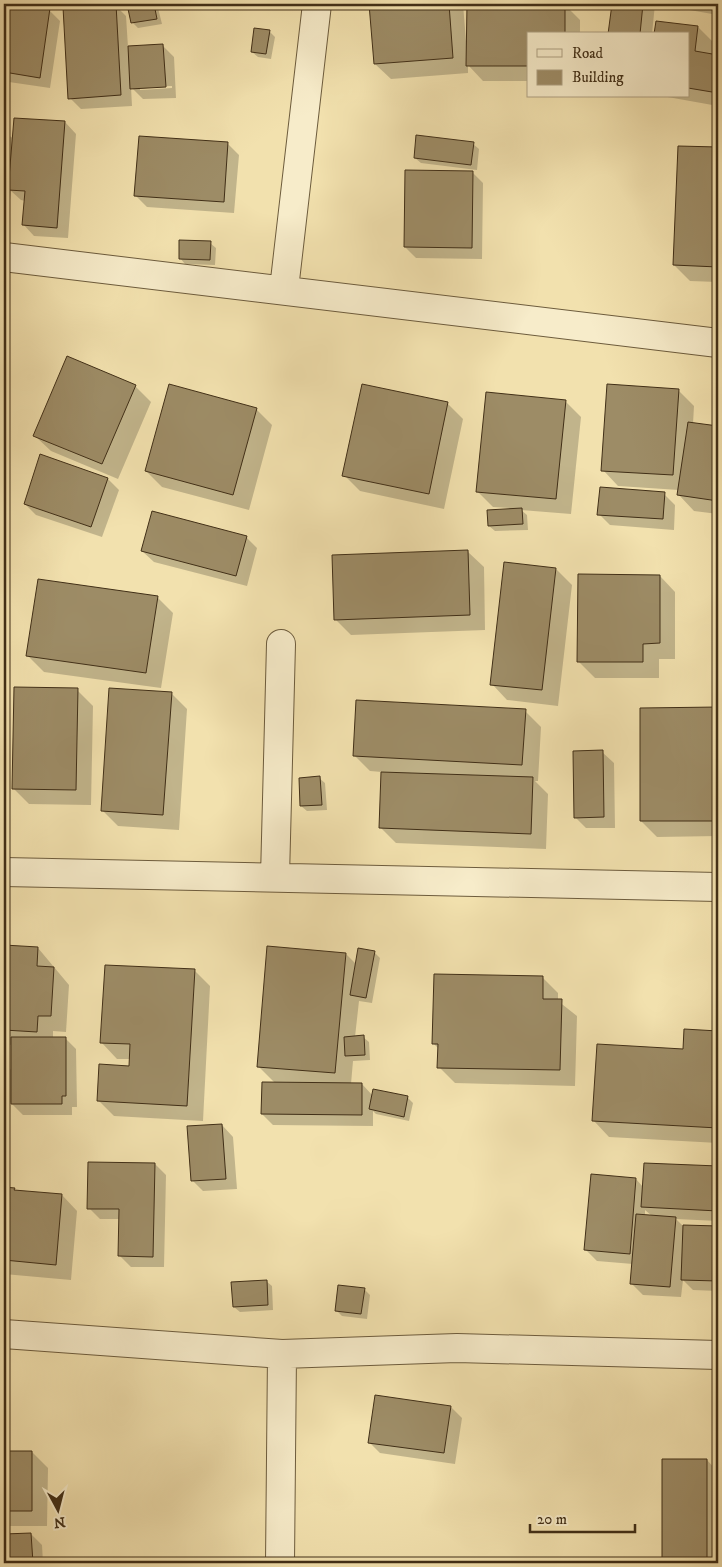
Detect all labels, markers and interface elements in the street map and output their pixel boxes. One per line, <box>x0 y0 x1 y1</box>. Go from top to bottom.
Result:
legend <box>527 32 690 98</box>
text: Road <box>572 44 604 63</box>
text: Building <box>572 68 624 87</box>
north arrow <box>32 1484 82 1534</box>
scale bar <box>530 1502 634 1534</box>
text: 20 m <box>537 1510 567 1529</box>
text: N <box>52 1512 66 1532</box>

